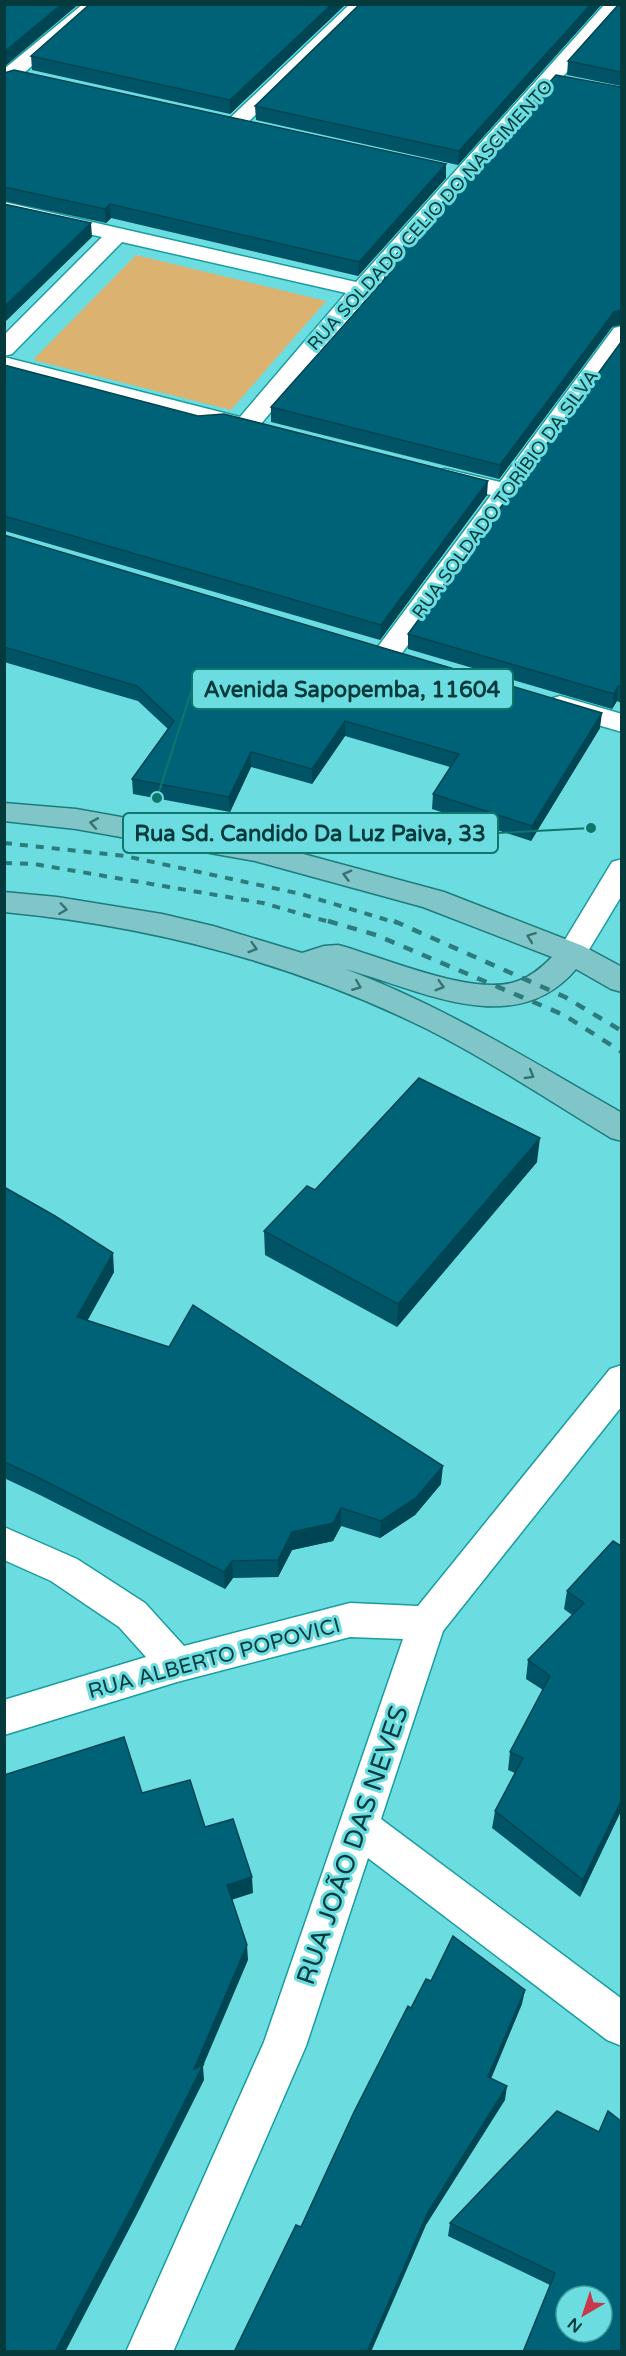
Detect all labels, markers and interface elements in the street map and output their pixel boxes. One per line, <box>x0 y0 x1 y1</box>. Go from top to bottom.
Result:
street label: RUA SOLDADO CELIO DO NASCIMENTO <box>303 75 557 355</box>
street label: RUA SOLDADO TORÍBIO DA SILVA <box>407 365 603 623</box>
callout: Avenida Sapopemba, 11604 <box>192 669 513 709</box>
text: Avenida Sapopemba, 11604 <box>204 677 501 703</box>
callout: Rua Sd. Candido Da Luz Paiva, 33 <box>123 813 498 853</box>
one-way arrow <box>90 817 99 829</box>
text: Rua Sd. Candido Da Luz Paiva, 33 <box>134 821 486 847</box>
one-way arrow <box>342 870 352 883</box>
one-way arrow <box>58 902 67 914</box>
one-way arrow <box>527 932 537 945</box>
one-way arrow <box>247 941 258 953</box>
one-way arrow <box>351 979 362 991</box>
one-way arrow <box>434 979 445 991</box>
one-way arrow <box>524 1068 534 1080</box>
street label: RUA ALBERTO POPOVICI <box>85 1613 343 1704</box>
street label: RUA JOÃO DAS NEVES <box>290 1702 415 1989</box>
north arrow <box>554 2284 614 2344</box>
text: N <box>564 2313 586 2337</box>

